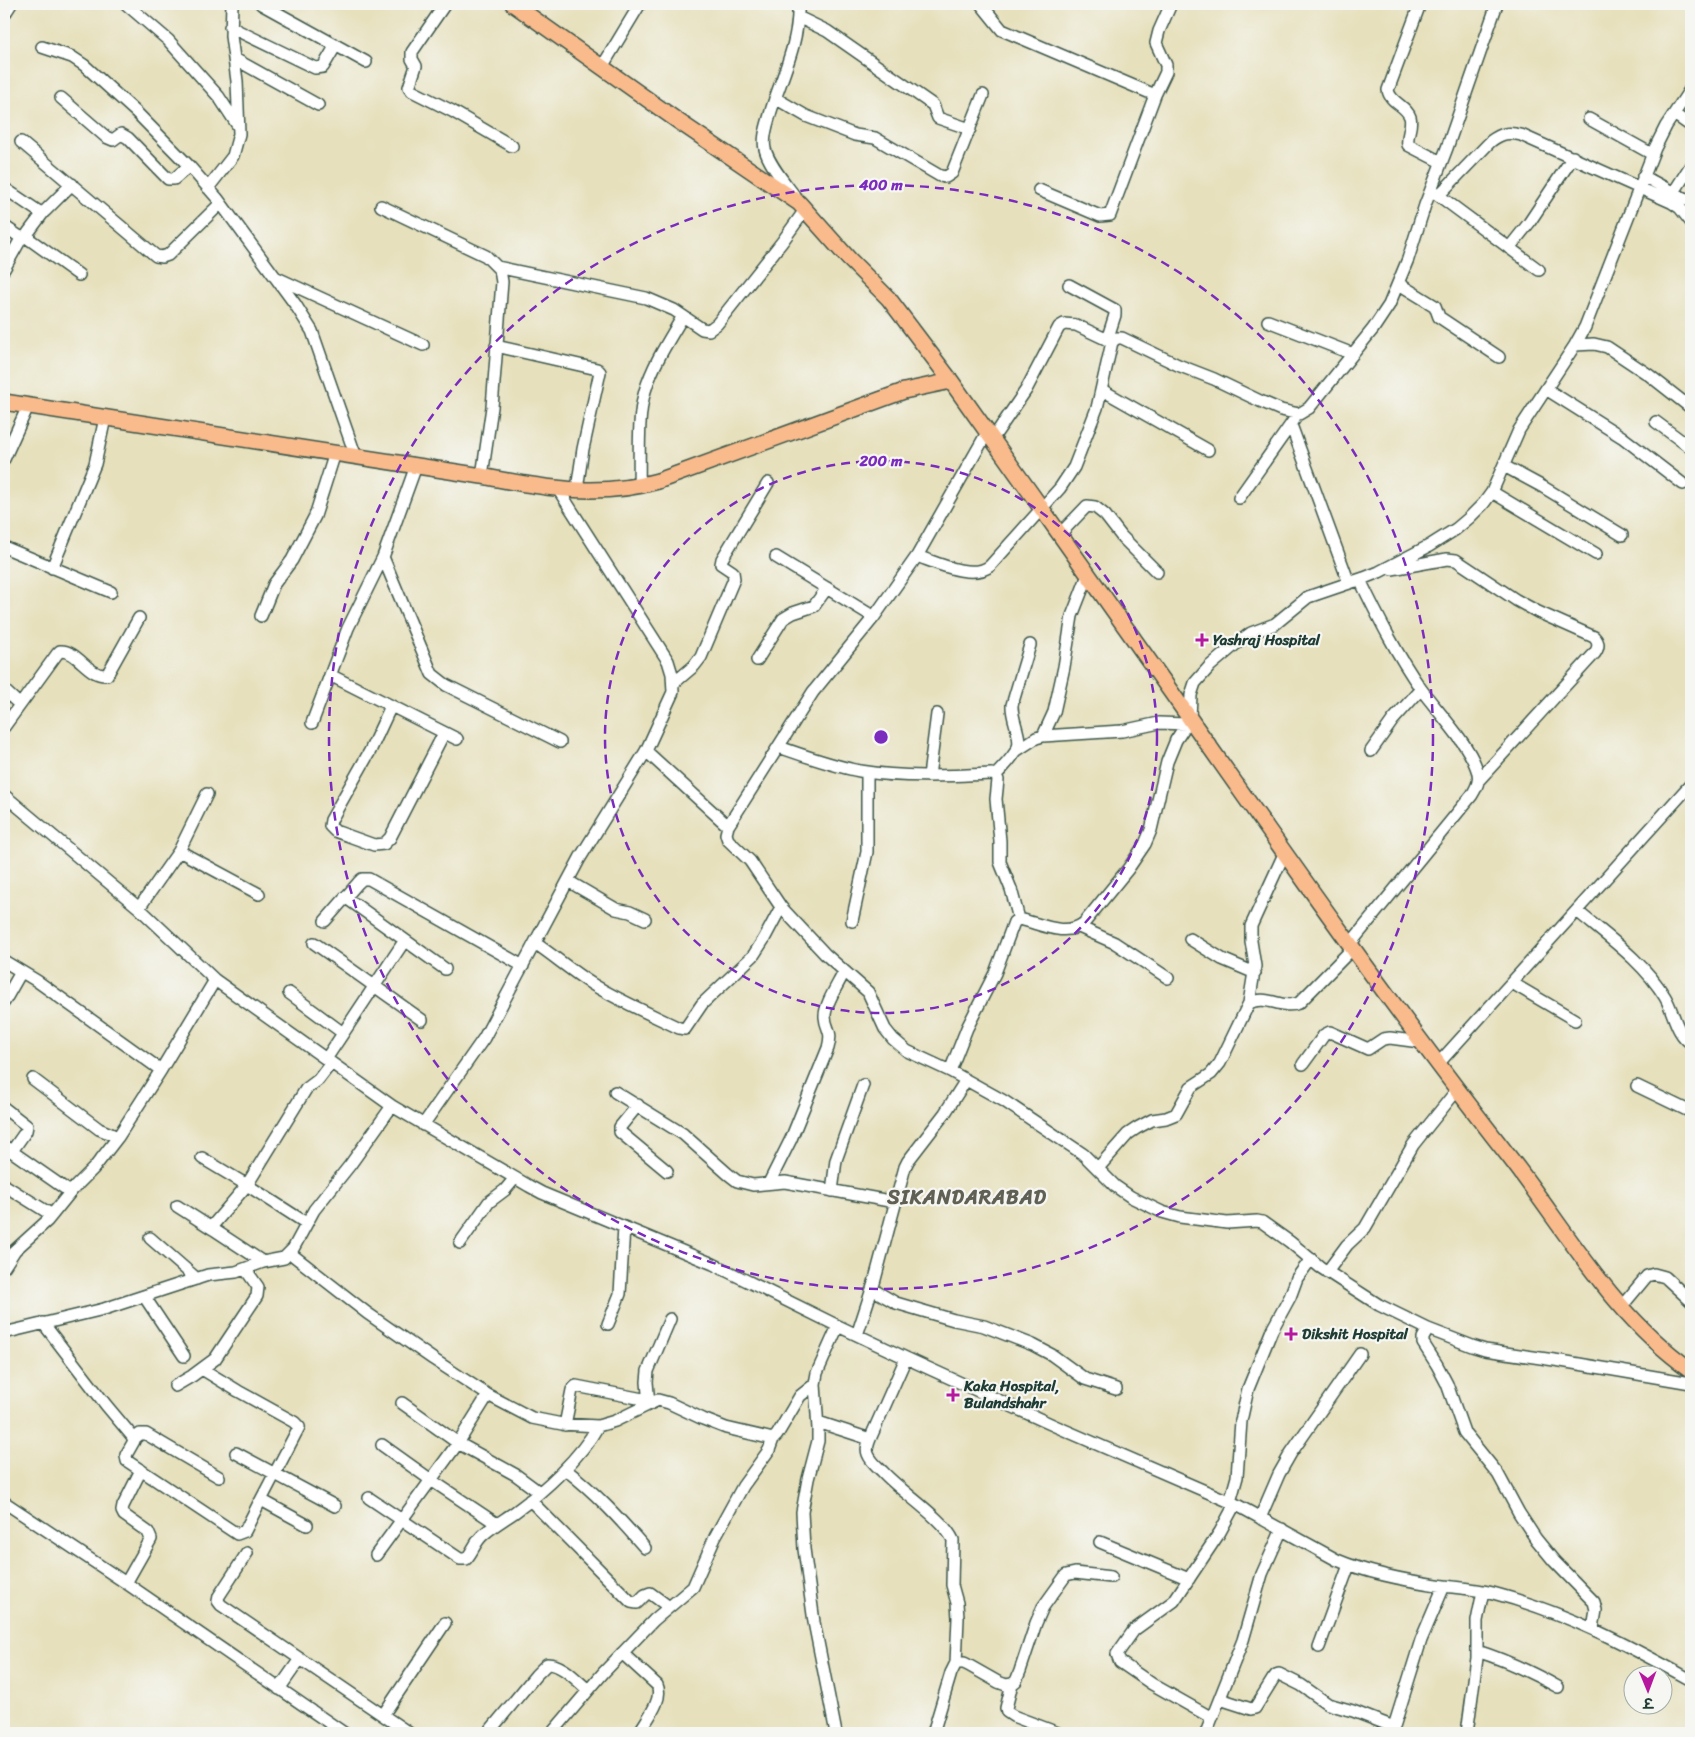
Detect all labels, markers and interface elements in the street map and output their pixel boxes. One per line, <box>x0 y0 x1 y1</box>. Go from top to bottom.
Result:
text: 400 m <box>858 172 903 198</box>
text: 200 m <box>858 448 903 474</box>
place label: Yashraj Hospital <box>1213 627 1321 653</box>
marker: Yashraj Hospital <box>1195 633 1209 647</box>
centre of rings <box>872 728 890 746</box>
district label: SIKANDARABAD <box>886 1180 1047 1215</box>
place label: Dikshit Hospital <box>1302 1321 1409 1347</box>
marker: Dikshit Hospital <box>1284 1327 1298 1341</box>
place label: Kaka Hospital, Bulandshahr <box>963 1373 1059 1416</box>
marker: Kaka Hospital, Bulandshahr <box>946 1388 960 1402</box>
north arrow <box>1622 1664 1672 1714</box>
text: उ <box>1642 1690 1655 1715</box>

